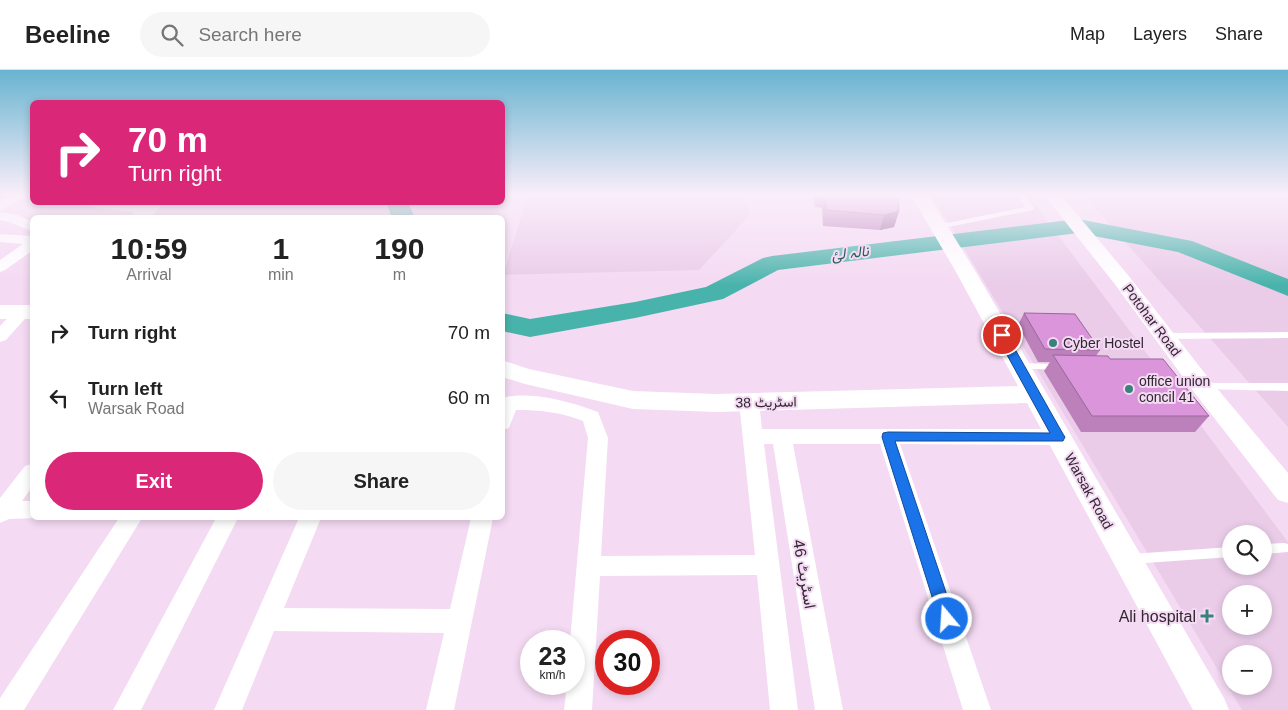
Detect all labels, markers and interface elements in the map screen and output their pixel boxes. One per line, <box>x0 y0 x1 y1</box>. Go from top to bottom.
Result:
search box <box>140 12 490 57</box>
text: Beeline <box>25 21 110 48</box>
icon: search <box>158 21 186 49</box>
text: Search here <box>198 24 302 45</box>
text: Map <box>1070 24 1105 44</box>
text: Layers <box>1133 24 1187 44</box>
text: Share <box>1215 24 1263 44</box>
icon: right <box>45 120 110 185</box>
text: 70 m <box>128 120 208 159</box>
text: Turn right <box>128 161 221 186</box>
text: 10:59 <box>111 232 187 265</box>
text: 1 <box>272 232 289 265</box>
text: 190 <box>374 232 424 265</box>
water label: نالہ لئ <box>830 242 871 264</box>
text: Arrival <box>126 266 172 283</box>
text: min <box>268 266 294 283</box>
text: m <box>393 266 406 283</box>
street label: Potohar Road <box>1120 281 1184 359</box>
pin <box>981 314 1023 356</box>
icon: right <box>45 319 73 347</box>
icon: arrive <box>988 321 1016 349</box>
text: Turn right <box>88 322 176 343</box>
text: 70 m <box>448 322 490 343</box>
place label: Cyber Hostel <box>1063 335 1144 351</box>
marker: Cyber Hostel <box>1047 337 1059 349</box>
place label: office union concil 41 <box>1139 373 1210 405</box>
text: Turn left <box>88 378 163 399</box>
marker: office union concil 41 <box>1123 383 1135 395</box>
icon: left <box>45 384 73 412</box>
text: 60 m <box>448 387 490 408</box>
street label: اسٹریٹ 38 <box>735 393 797 412</box>
text: Warsak Road <box>88 400 184 417</box>
street label: Warsak Road <box>1062 450 1116 532</box>
button: Exit <box>45 452 263 510</box>
button: Share <box>273 452 490 510</box>
map controls <box>1222 525 1272 695</box>
button: search <box>1222 525 1272 575</box>
street label: اسٹریٹ 46 <box>788 538 819 610</box>
button: + <box>1222 585 1272 635</box>
position arrow <box>920 592 972 644</box>
place label: Ali hospital <box>1119 608 1196 625</box>
marker: Ali hospital <box>1200 609 1214 623</box>
speed limit sign: 30 <box>595 630 660 695</box>
text: 23 <box>539 642 566 670</box>
button: − <box>1222 645 1272 695</box>
text: km/h <box>539 668 566 682</box>

